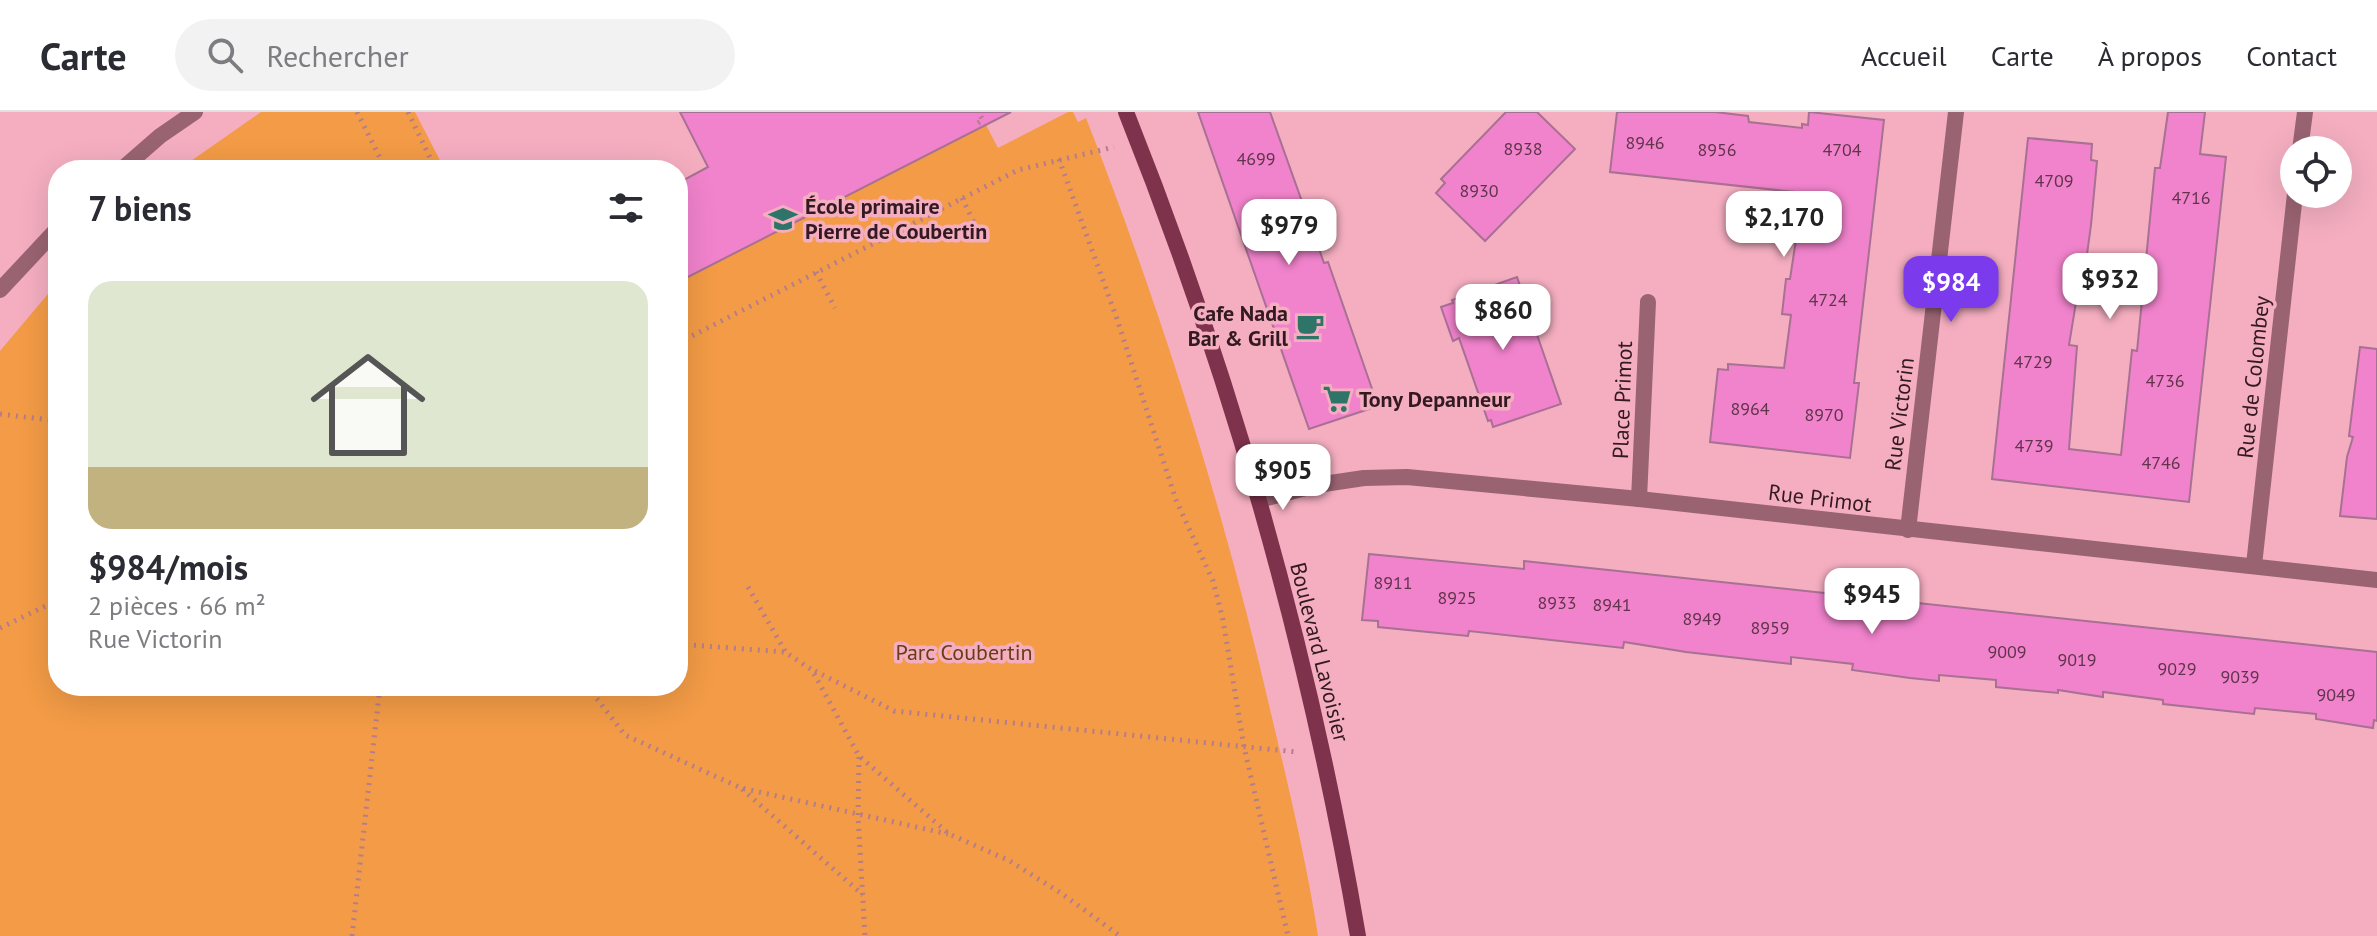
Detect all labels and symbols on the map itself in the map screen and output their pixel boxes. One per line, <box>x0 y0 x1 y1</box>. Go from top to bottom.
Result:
house number: 8946 <box>1625 131 1665 154</box>
house number: 8938 <box>1503 137 1543 160</box>
house number: 8956 <box>1697 138 1737 161</box>
house number: 4704 <box>1822 138 1862 161</box>
house number: 4699 <box>1236 147 1276 170</box>
house number: 4709 <box>2034 169 2074 192</box>
house number: 8930 <box>1459 179 1499 202</box>
house number: 4716 <box>2171 186 2211 209</box>
pin: $2,170 <box>1719 191 1849 259</box>
place label: École primaire Pierre de Coubertin <box>805 192 987 245</box>
pin: $979 <box>1242 199 1336 267</box>
school or university icon: École primaire Pierre de Coubertin <box>768 204 798 234</box>
pin: $932 <box>2063 253 2157 321</box>
pin: $984 <box>1904 256 1998 324</box>
pin: $860 <box>1456 284 1550 352</box>
house number: 4724 <box>1808 288 1848 311</box>
street label: Rue de Colombey <box>2231 294 2276 460</box>
place label: Cafe Nada Bar & Grill <box>1188 299 1289 352</box>
cafe icon: Cafe Nada Bar & Grill <box>1295 311 1325 341</box>
street label: Place Primot <box>1606 340 1638 460</box>
house number: 4729 <box>2013 350 2053 373</box>
street label: Rue Victorin <box>1878 356 1920 472</box>
house number: 4736 <box>2145 369 2185 392</box>
supermarket icon: Tony Depanneur <box>1322 384 1352 414</box>
place label: Tony Depanneur <box>1359 385 1511 413</box>
house number: 8964 <box>1730 397 1770 420</box>
house number: 8970 <box>1804 403 1844 426</box>
house number: 4739 <box>2014 434 2054 457</box>
pin: $905 <box>1236 444 1330 512</box>
house number: 4746 <box>2141 451 2181 474</box>
street label: Rue Primot <box>1767 478 1874 518</box>
street label: Boulevard Lavoisier <box>1284 559 1356 745</box>
pin: $945 <box>1825 568 1919 636</box>
house number: 8911 <box>1373 571 1413 594</box>
house number: 8925 <box>1437 586 1477 609</box>
house number: 8933 <box>1537 591 1577 614</box>
house number: 8941 <box>1592 593 1632 616</box>
house number: 8949 <box>1682 607 1722 630</box>
house number: 8959 <box>1750 616 1790 639</box>
park label: Parc Coubertin <box>895 638 1033 666</box>
house number: 9009 <box>1987 640 2027 663</box>
house number: 9019 <box>2057 648 2097 671</box>
house number: 9029 <box>2157 657 2197 680</box>
house number: 9039 <box>2220 665 2260 688</box>
house number: 9049 <box>2316 683 2356 706</box>

